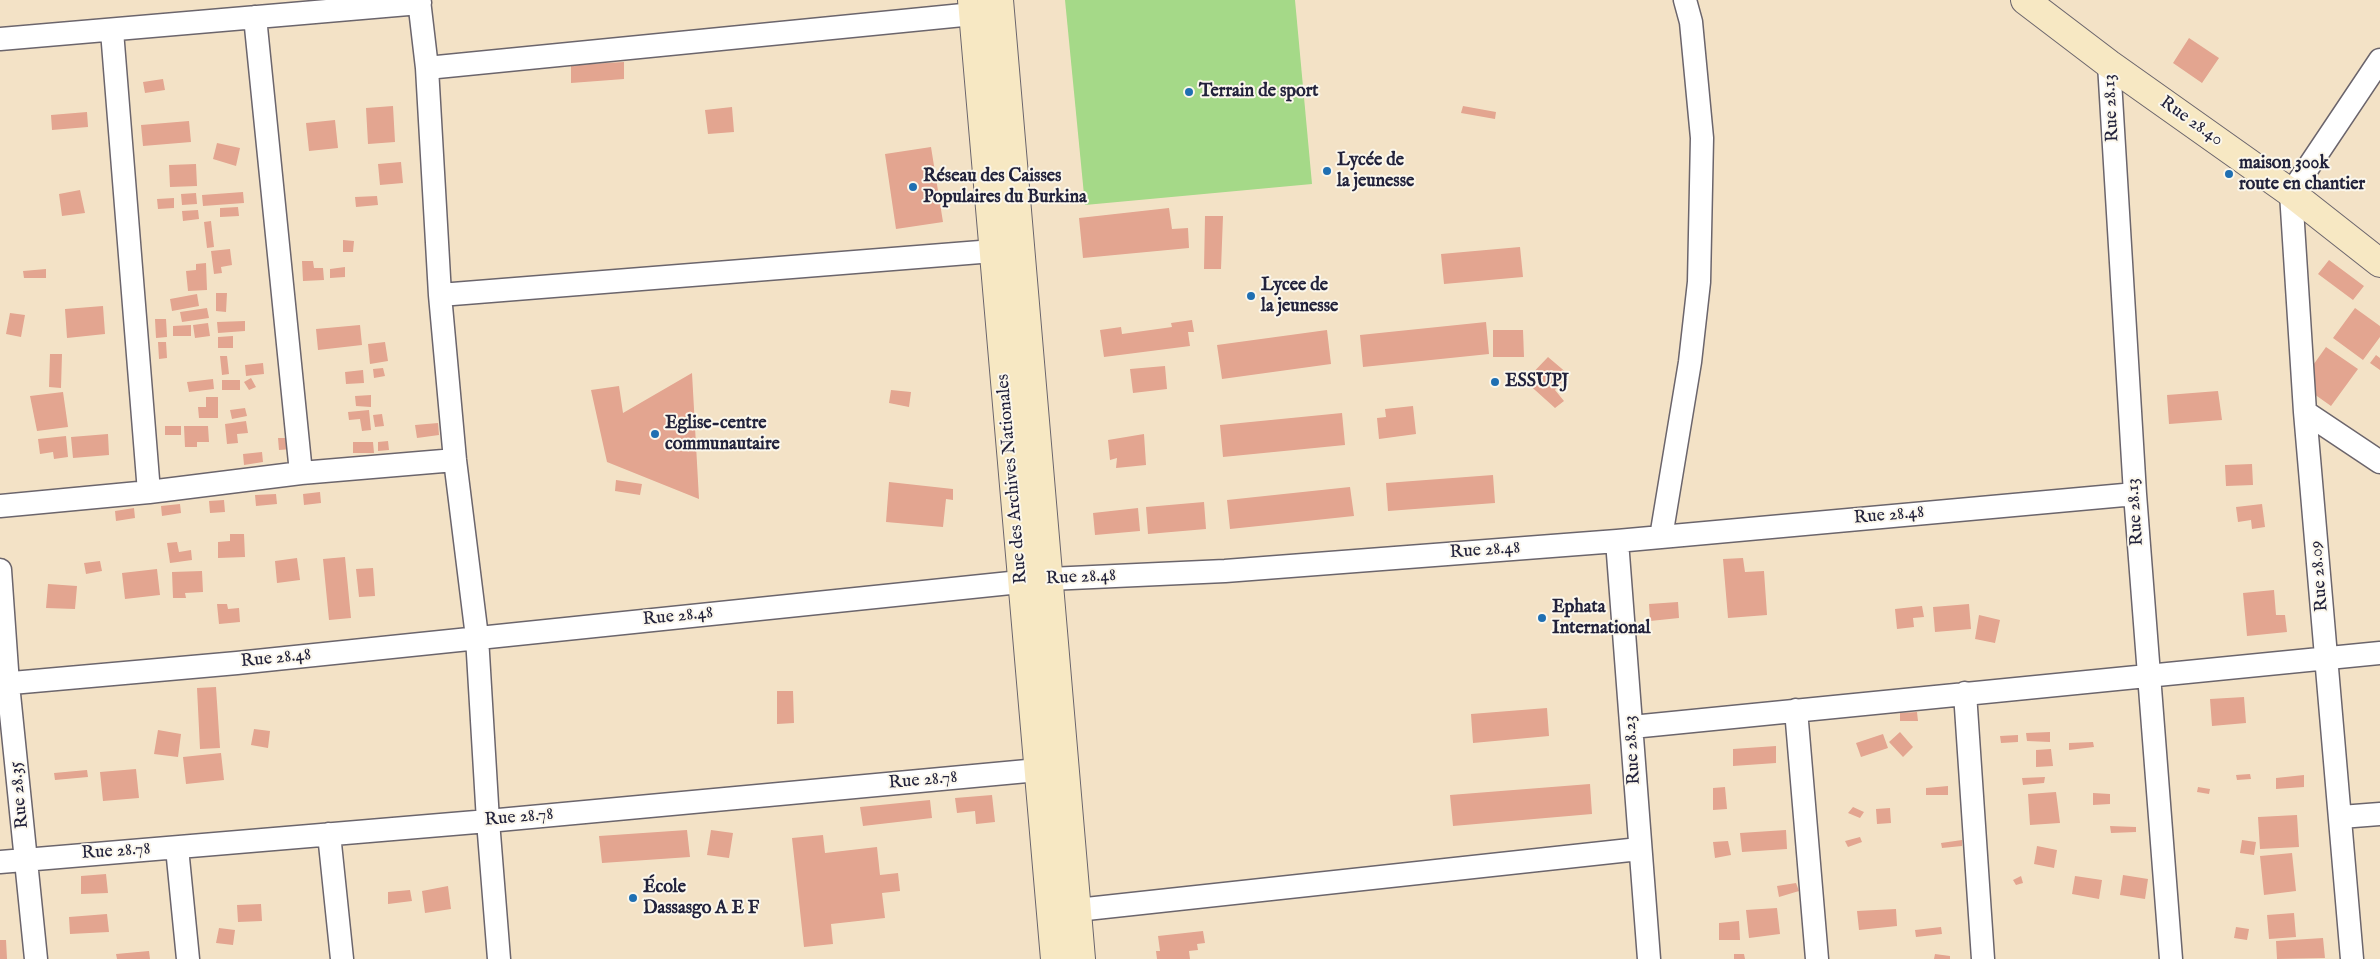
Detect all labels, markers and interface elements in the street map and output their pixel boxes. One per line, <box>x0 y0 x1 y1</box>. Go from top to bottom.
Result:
street label: Rue 28.13 <box>2099 74 2125 142</box>
place label: Terrain de sport <box>1199 81 1318 103</box>
marker: Terrain de sport <box>1183 86 1195 98</box>
street label: Rue 28.40 <box>2155 92 2227 152</box>
place label: Lycée de la jeunesse <box>1337 150 1414 192</box>
place label: maison 300k route en chantier <box>2239 153 2365 195</box>
marker: Lycée de la jeunesse <box>1321 165 1333 177</box>
place label: Réseau des Caisses Populaires du Burkina <box>923 166 1087 208</box>
marker: maison 300k route en chantier <box>2223 168 2235 180</box>
marker: Réseau des Caisses Populaires du Burkina <box>907 181 919 193</box>
place label: Lycee de la jeunesse <box>1261 275 1338 318</box>
marker: Lycee de la jeunesse <box>1245 290 1257 302</box>
place label: ESSUPJ <box>1505 371 1569 393</box>
street label: Rue des Archives Nationales <box>993 373 1033 585</box>
marker: ESSUPJ <box>1489 376 1501 388</box>
place label: Eglise-centre communautaire <box>665 413 780 456</box>
marker: Eglise-centre communautaire <box>649 428 661 440</box>
street label: Rue 28.13 <box>2123 477 2149 547</box>
street label: Rue 28.48 <box>1853 502 1925 530</box>
street label: Rue 28.48 <box>1449 538 1521 564</box>
street label: Rue 28.09 <box>2306 540 2334 612</box>
street label: Rue 28.48 <box>1045 565 1117 591</box>
place label: Ephata International <box>1552 597 1651 640</box>
street label: Rue 28.48 <box>642 603 714 631</box>
marker: Ephata International <box>1536 612 1548 624</box>
street label: Rue 28.48 <box>240 645 312 673</box>
street label: Rue 28.23 <box>1620 715 1646 785</box>
street label: Rue 28.35 <box>6 760 34 830</box>
street label: Rue 28.78 <box>888 767 958 795</box>
street label: Rue 28.78 <box>484 804 554 832</box>
street label: Rue 28.78 <box>81 839 151 865</box>
place label: École Dassasgo A E F <box>643 877 759 920</box>
marker: École Dassasgo A E F <box>627 892 639 904</box>

